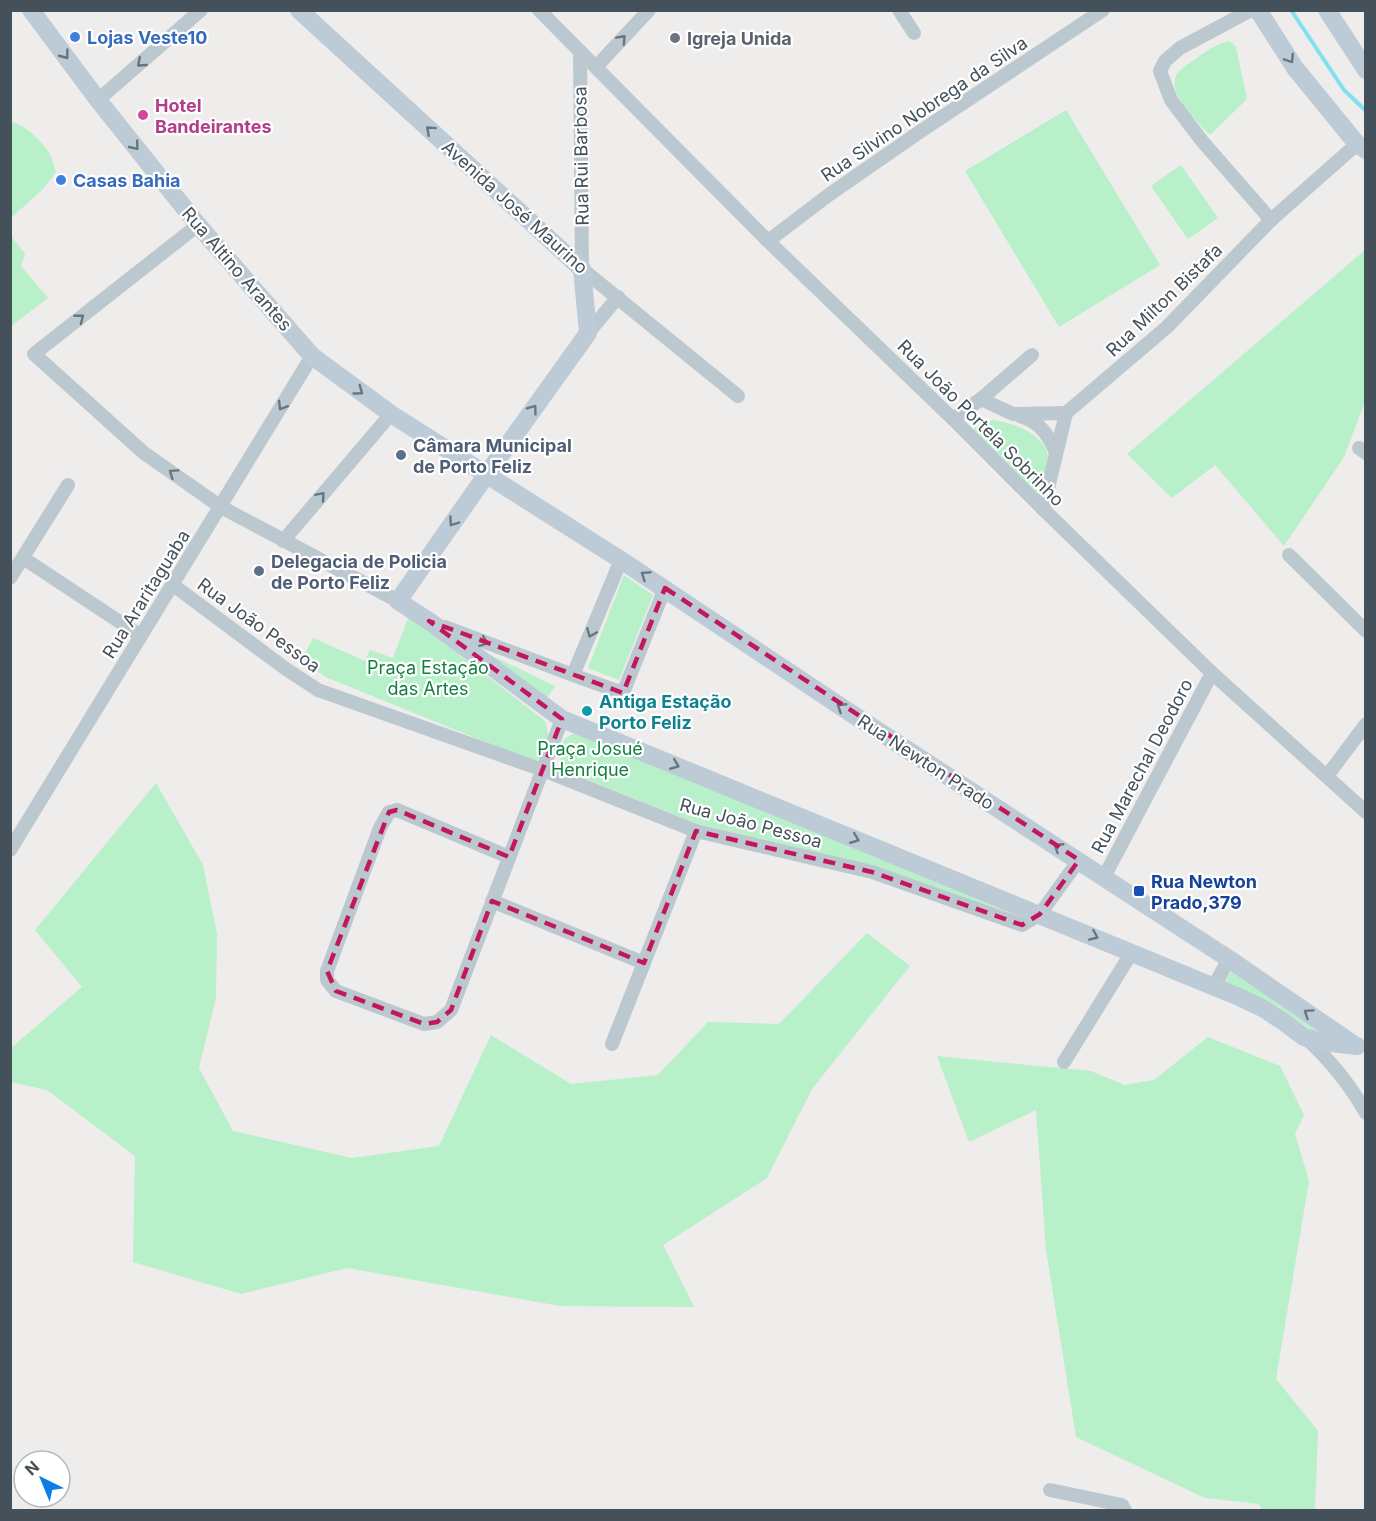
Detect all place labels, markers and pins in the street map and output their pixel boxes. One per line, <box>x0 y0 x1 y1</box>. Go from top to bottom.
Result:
place label: Lojas Veste10 <box>87 27 207 48</box>
place label: Igreja Unida <box>687 28 792 49</box>
marker: Lojas Veste10 <box>68 30 82 44</box>
marker: Igreja Unida <box>668 31 682 45</box>
place label: Hotel Bandeirantes <box>155 95 271 137</box>
marker: Hotel Bandeirantes <box>136 108 150 122</box>
place label: Casas Bahia <box>73 170 181 191</box>
marker: Casas Bahia <box>54 173 68 187</box>
place label: Câmara Municipal de Porto Feliz <box>413 435 572 477</box>
marker: Câmara Municipal de Porto Feliz <box>394 448 408 462</box>
place label: Delegacia de Policia de Porto Feliz <box>271 551 447 593</box>
marker: Delegacia de Policia de Porto Feliz <box>252 564 266 578</box>
place label: Antiga Estação Porto Feliz <box>599 691 732 733</box>
marker: Antiga Estação Porto Feliz <box>580 704 594 718</box>
place label: Rua Newton Prado,379 <box>1151 871 1257 913</box>
marker: Rua Newton Prado,379 <box>1132 884 1146 898</box>

